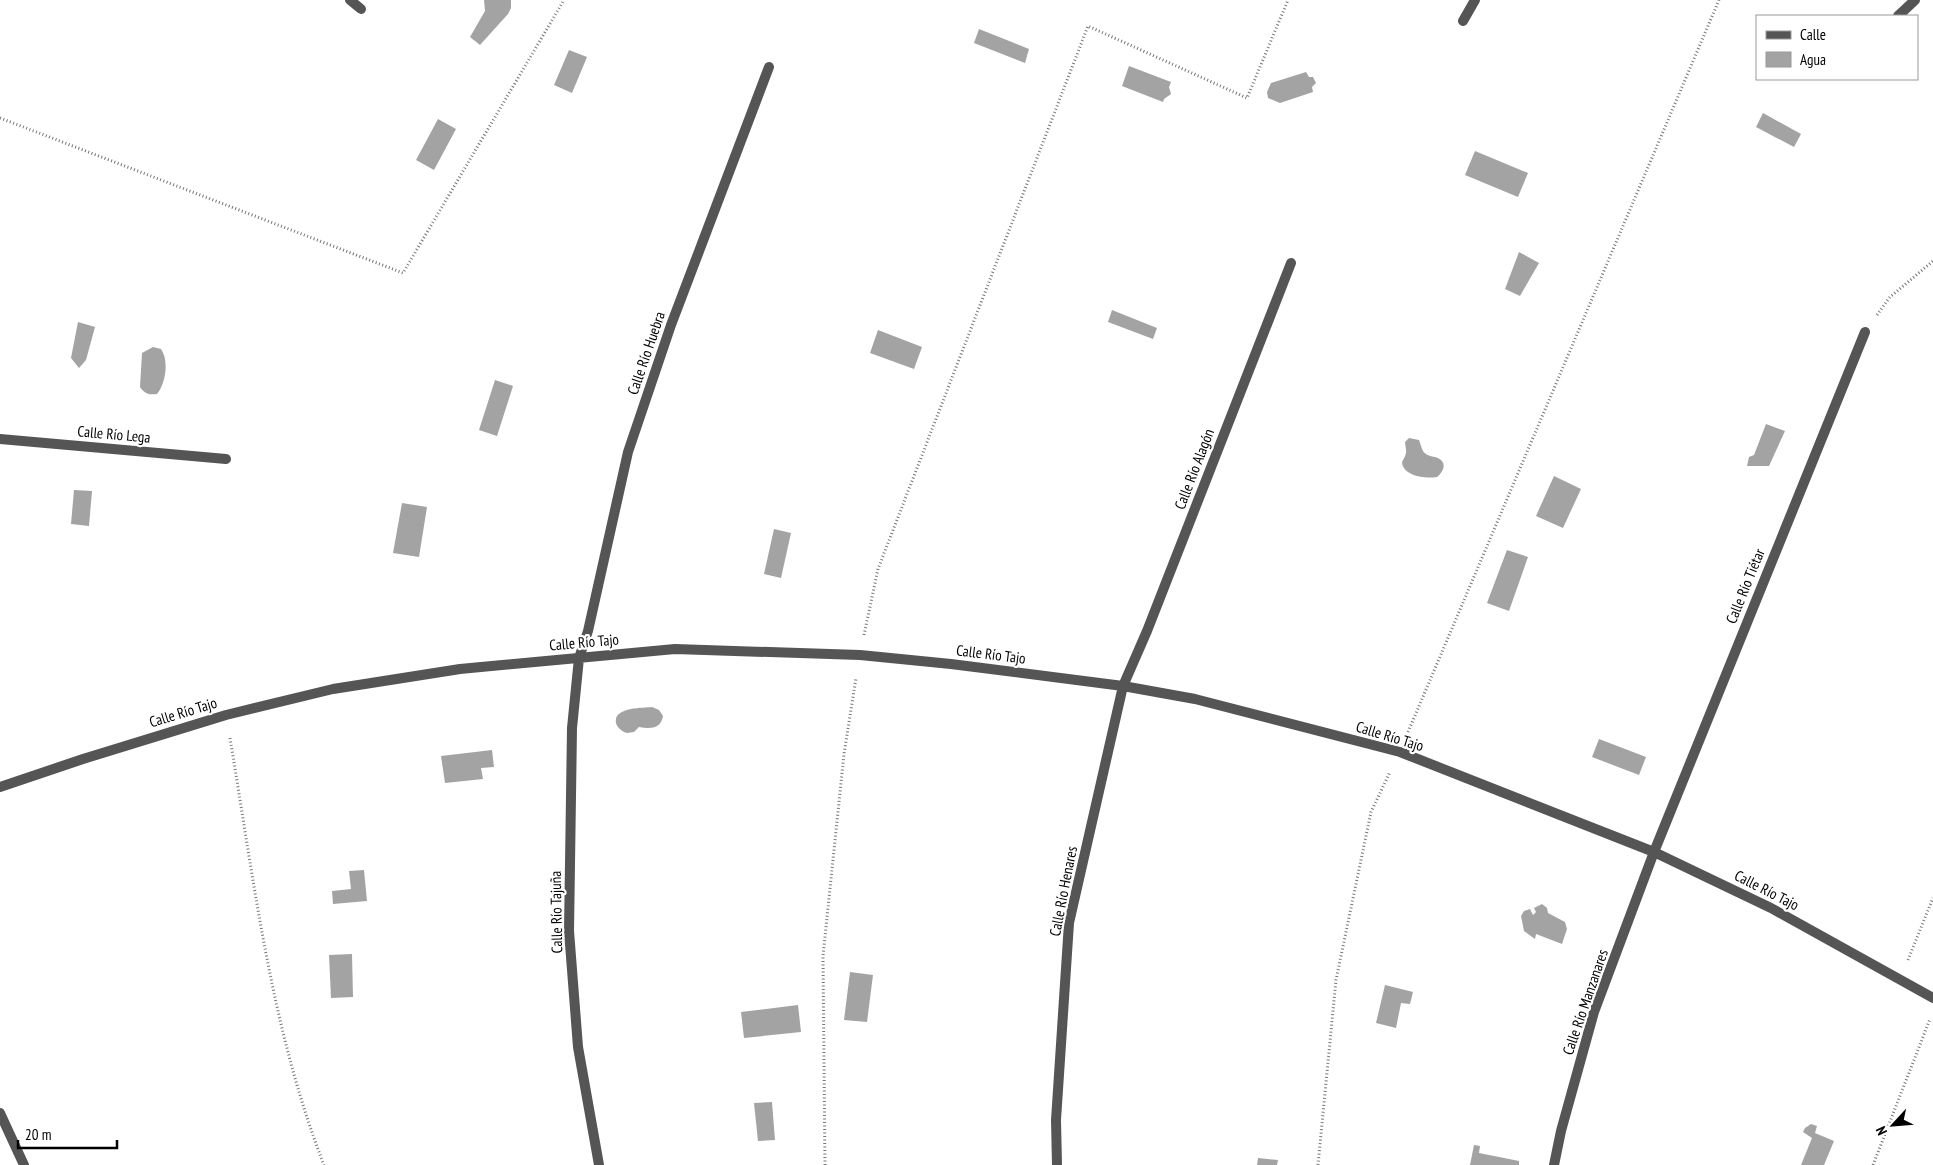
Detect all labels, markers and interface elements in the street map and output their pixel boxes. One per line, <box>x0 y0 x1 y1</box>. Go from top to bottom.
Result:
legend <box>1756 15 1918 80</box>
text: Calle <box>1800 25 1826 44</box>
text: Agua <box>1800 50 1826 69</box>
street label: Calle Río Huebra <box>623 309 669 397</box>
street label: Calle Río Lega <box>77 421 151 447</box>
street label: Calle Río Alagón <box>1170 426 1218 512</box>
street label: Calle Río Tiétar <box>1721 545 1769 626</box>
street label: Calle Río Tajo <box>548 629 620 655</box>
street label: Calle Río Tajo <box>955 640 1027 668</box>
street label: Calle Río Tajo <box>147 693 219 731</box>
street label: Calle Río Tajo <box>1354 717 1426 755</box>
street label: Calle Río Henares <box>1045 844 1081 938</box>
street label: Calle Río Tajo <box>1732 866 1802 914</box>
street label: Calle Río Tajuña <box>546 871 566 953</box>
street label: Calle Río Manzanares <box>1558 947 1612 1057</box>
north arrow <box>1868 1100 1918 1150</box>
scale bar <box>18 1118 116 1150</box>
text: N <box>1872 1123 1891 1138</box>
text: 20 m <box>25 1125 51 1144</box>

